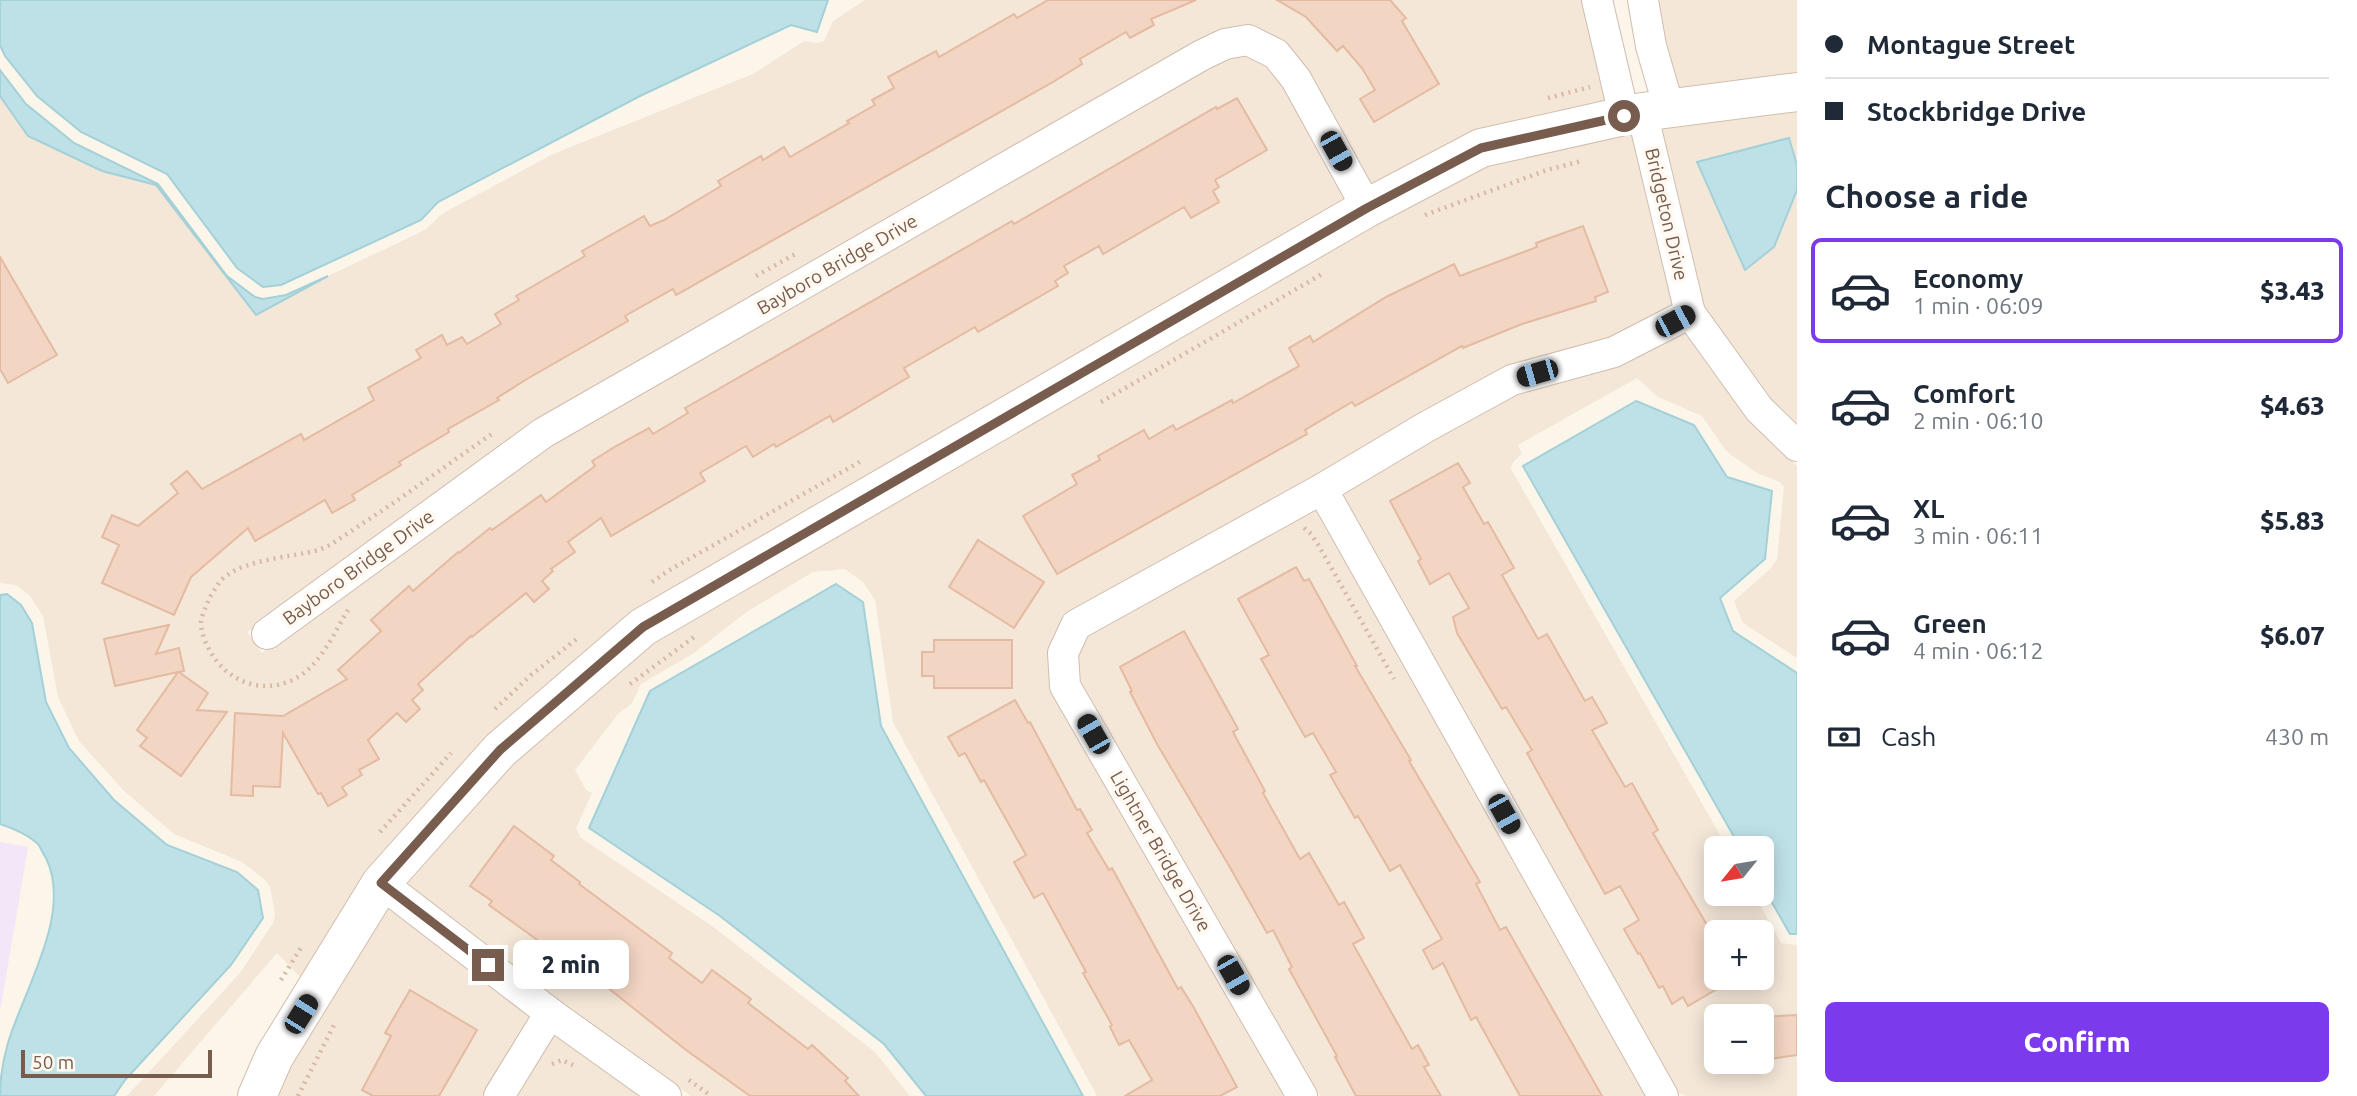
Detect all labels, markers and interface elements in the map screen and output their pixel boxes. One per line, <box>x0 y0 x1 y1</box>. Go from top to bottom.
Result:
text: Montague Street <box>1867 30 2075 59</box>
text: Stockbridge Drive <box>1867 97 2086 126</box>
route start <box>1608 100 1640 132</box>
car <box>1317 128 1356 174</box>
street label: Bridgeton Drive <box>1641 146 1693 282</box>
text: Choose a ride <box>1825 178 2028 214</box>
street label: Bayboro Bridge Drive <box>753 209 921 319</box>
icon: car <box>1829 259 1892 322</box>
text: Economy <box>1913 264 2023 293</box>
text: $3.43 <box>2260 276 2325 305</box>
text: 1 min · 06:09 <box>1913 293 2044 318</box>
car <box>1652 302 1699 340</box>
car <box>1514 357 1561 389</box>
icon: car <box>1829 374 1892 437</box>
text: Comfort <box>1913 379 2016 408</box>
text: $4.63 <box>2260 391 2325 420</box>
text: 2 min · 06:10 <box>1913 408 2044 433</box>
icon: car <box>1829 489 1892 552</box>
text: XL <box>1913 494 1944 523</box>
street label: Bayboro Bridge Drive <box>278 505 438 629</box>
text: $5.83 <box>2260 506 2325 535</box>
text: 3 min · 06:11 <box>1913 523 2044 548</box>
icon: car <box>1829 604 1892 667</box>
text: Green <box>1913 609 1987 638</box>
text: $6.07 <box>2260 621 2325 650</box>
text: 4 min · 06:12 <box>1913 638 2044 663</box>
car <box>1074 711 1113 757</box>
icon: cash <box>1825 718 1863 756</box>
text: Cash <box>1881 722 1936 751</box>
text: 430 m <box>2265 724 2329 749</box>
street label: Lightner Bridge Drive <box>1106 767 1216 935</box>
car <box>1485 791 1524 837</box>
north arrow <box>1704 836 1774 906</box>
map controls <box>1704 836 1774 1074</box>
button: + <box>1704 920 1774 990</box>
callout: 2 min <box>512 940 628 990</box>
route end <box>472 949 504 981</box>
text: 2 min <box>542 952 600 977</box>
car <box>1214 952 1253 998</box>
car <box>281 991 322 1037</box>
button: Confirm <box>1825 1002 2329 1082</box>
button: − <box>1704 1004 1774 1074</box>
scale bar <box>21 1047 212 1079</box>
text: 50 m <box>32 1051 74 1073</box>

